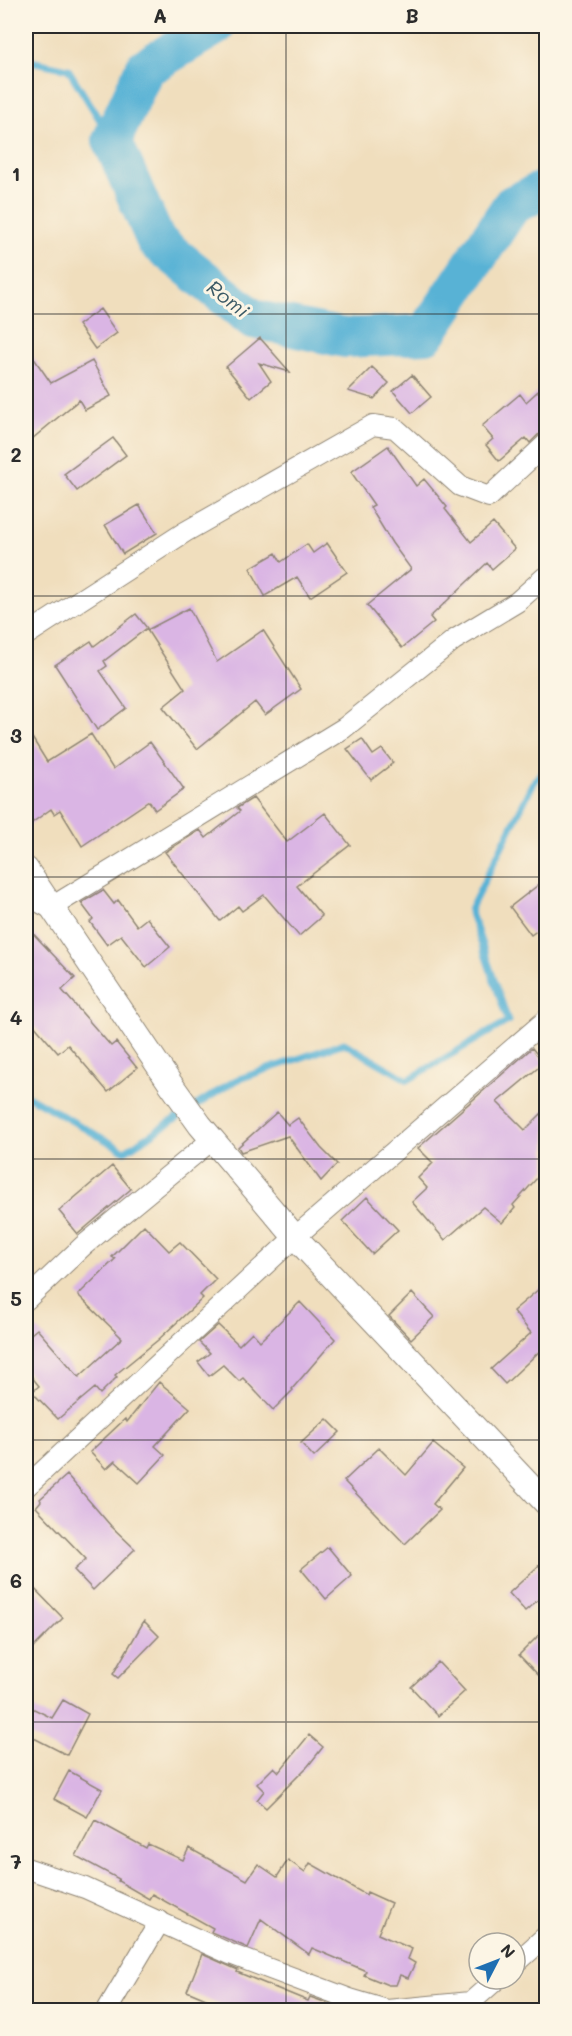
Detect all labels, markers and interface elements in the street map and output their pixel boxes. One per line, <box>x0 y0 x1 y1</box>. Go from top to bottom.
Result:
text: A <box>153 2 167 28</box>
text: B <box>405 2 419 28</box>
text: 1 <box>12 160 20 186</box>
water label: Romi <box>202 274 256 323</box>
text: 2 <box>10 441 22 467</box>
text: 3 <box>10 722 22 748</box>
text: 4 <box>10 1004 23 1030</box>
text: 5 <box>10 1285 22 1311</box>
text: 6 <box>10 1567 22 1593</box>
text: 7 <box>10 1848 22 1874</box>
north arrow <box>467 1931 527 1991</box>
text: N <box>497 1939 520 1962</box>

